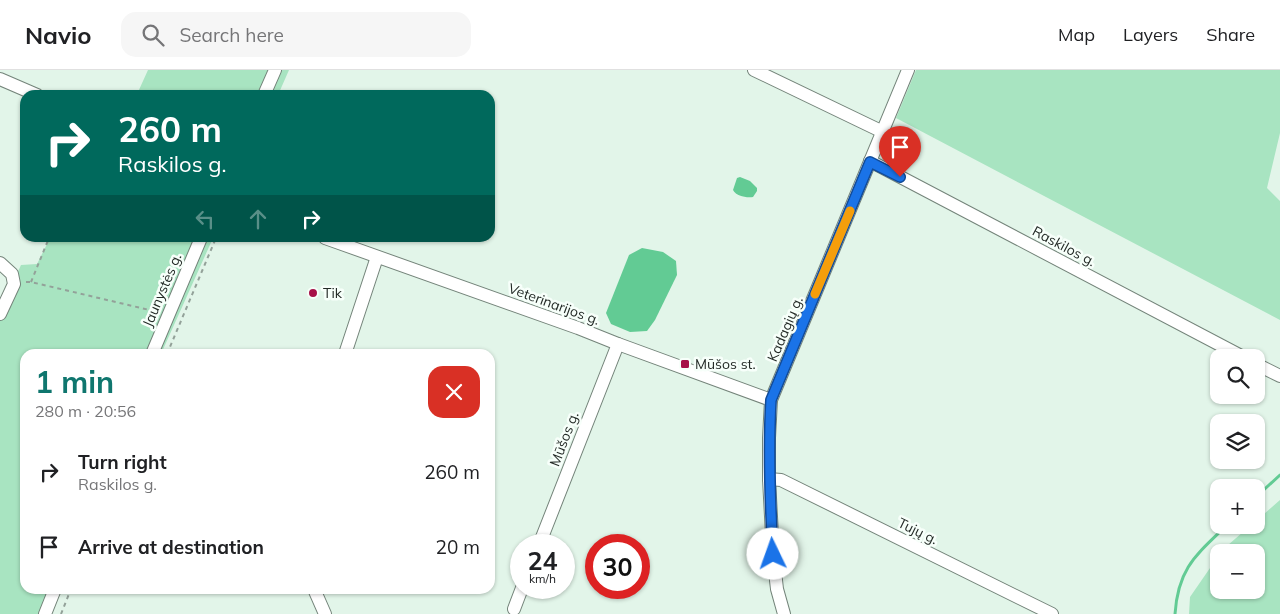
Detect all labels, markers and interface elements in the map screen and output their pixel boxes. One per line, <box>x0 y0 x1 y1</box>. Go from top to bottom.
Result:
search box <box>121 12 471 57</box>
text: Navio <box>25 20 91 50</box>
icon: search <box>139 21 167 49</box>
text: Search here <box>179 23 284 47</box>
text: Map <box>1058 23 1095 46</box>
text: Layers <box>1123 23 1178 46</box>
text: Share <box>1206 23 1255 46</box>
text: 260 m <box>118 107 222 151</box>
icon: right <box>35 110 100 175</box>
pin <box>879 126 921 177</box>
icon: arrive <box>886 133 914 161</box>
text: Raskilos g. <box>118 150 227 178</box>
icon: left <box>191 205 219 233</box>
icon: ahead <box>244 205 272 233</box>
icon: right <box>297 205 325 233</box>
street label: Raskilos g. <box>1029 222 1099 270</box>
street label: Jaunystės g. <box>138 251 186 329</box>
street label: Veterinarijos g. <box>506 279 602 329</box>
place label: Tik <box>323 284 343 302</box>
marker: Tik <box>307 287 319 299</box>
street label: Kadagių g. <box>763 294 807 364</box>
map controls <box>1210 349 1265 599</box>
button: search <box>1210 349 1265 404</box>
place label: Mūšos st. <box>695 355 756 373</box>
marker: Mūšos st. <box>679 358 691 370</box>
text: 1 min <box>35 363 114 401</box>
button: close <box>428 366 480 418</box>
text: 280 m · 20:56 <box>35 401 136 421</box>
street label: Mūšos g. <box>545 409 583 469</box>
button: layers <box>1210 414 1265 469</box>
text: Turn right <box>78 450 167 474</box>
icon: right <box>35 458 63 486</box>
text: 260 m <box>424 460 480 484</box>
text: Raskilos g. <box>78 474 157 494</box>
button: + <box>1210 479 1265 534</box>
street label: Tujų g. <box>895 514 941 548</box>
position arrow <box>746 527 798 579</box>
icon: arrive <box>35 533 63 561</box>
speed limit sign: 30 <box>585 534 650 599</box>
text: Arrive at destination <box>78 535 264 559</box>
text: 20 m <box>436 535 480 559</box>
button: − <box>1210 544 1265 599</box>
text: 24 <box>527 545 558 576</box>
text: km/h <box>529 571 556 586</box>

